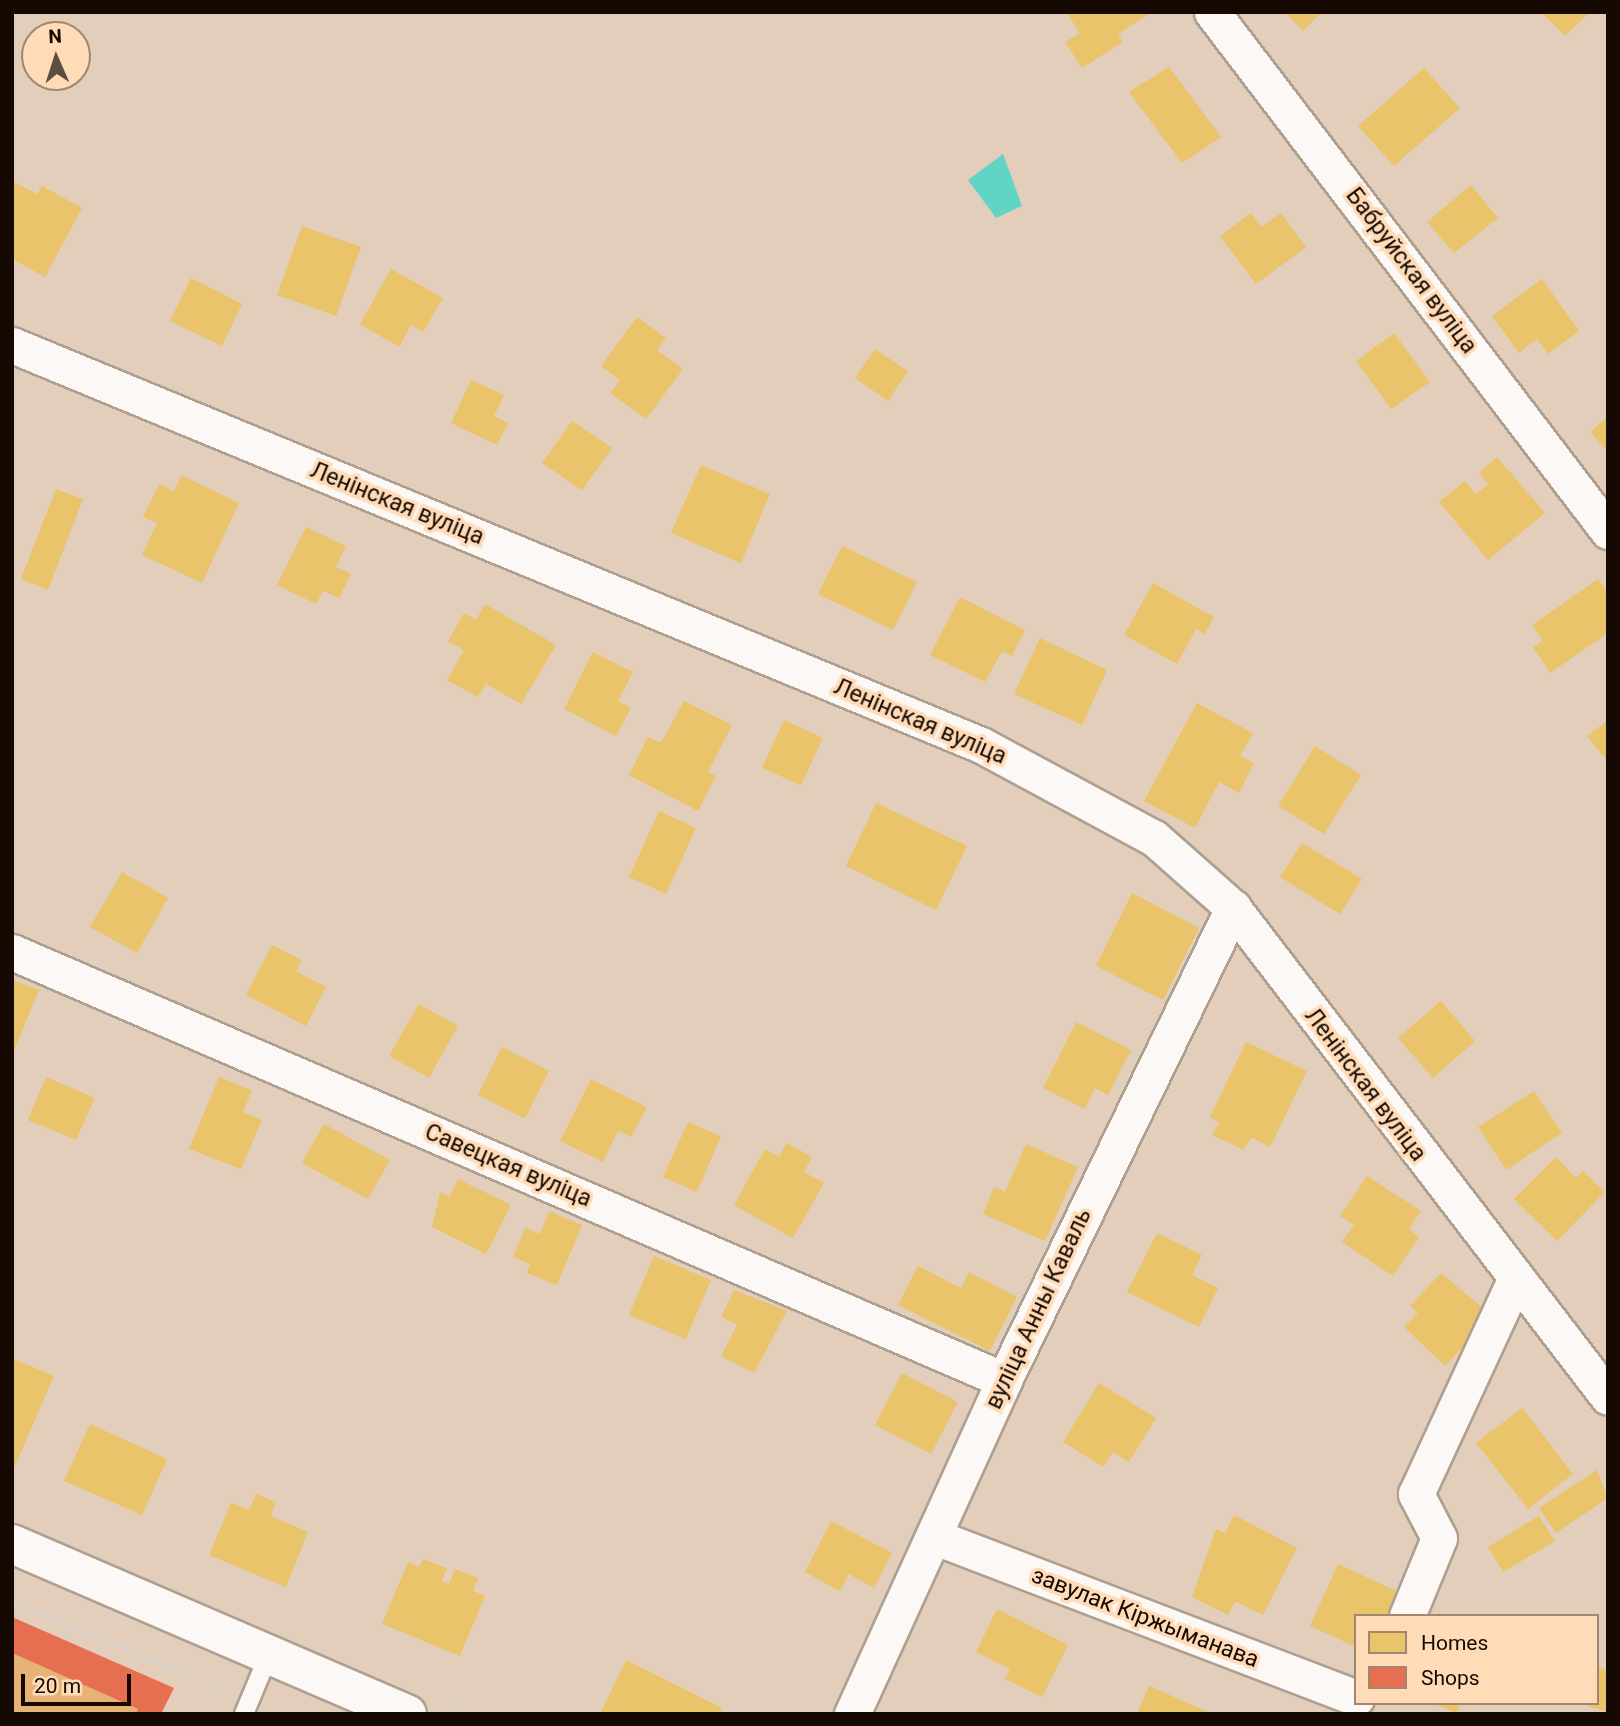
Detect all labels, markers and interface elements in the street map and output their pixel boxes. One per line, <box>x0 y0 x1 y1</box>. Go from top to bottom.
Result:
north arrow <box>21 21 91 91</box>
text: N <box>48 25 62 48</box>
street label: Бабруйская вуліца <box>1340 183 1482 359</box>
street label: Ленінская вуліца <box>306 457 488 551</box>
street label: Ленінская вуліца <box>830 673 1010 771</box>
street label: Ленінская вуліца <box>1298 1003 1432 1167</box>
street label: Савецкая вуліца <box>421 1118 595 1214</box>
street label: вуліца Анны Каваль <box>980 1204 1098 1414</box>
street label: завулак Кіржыманава <box>1027 1562 1263 1674</box>
legend <box>1354 1614 1599 1705</box>
text: Homes <box>1421 1631 1488 1655</box>
scale bar <box>24 1660 135 1704</box>
text: Shops <box>1421 1666 1480 1690</box>
text: 20 m <box>34 1674 81 1698</box>

